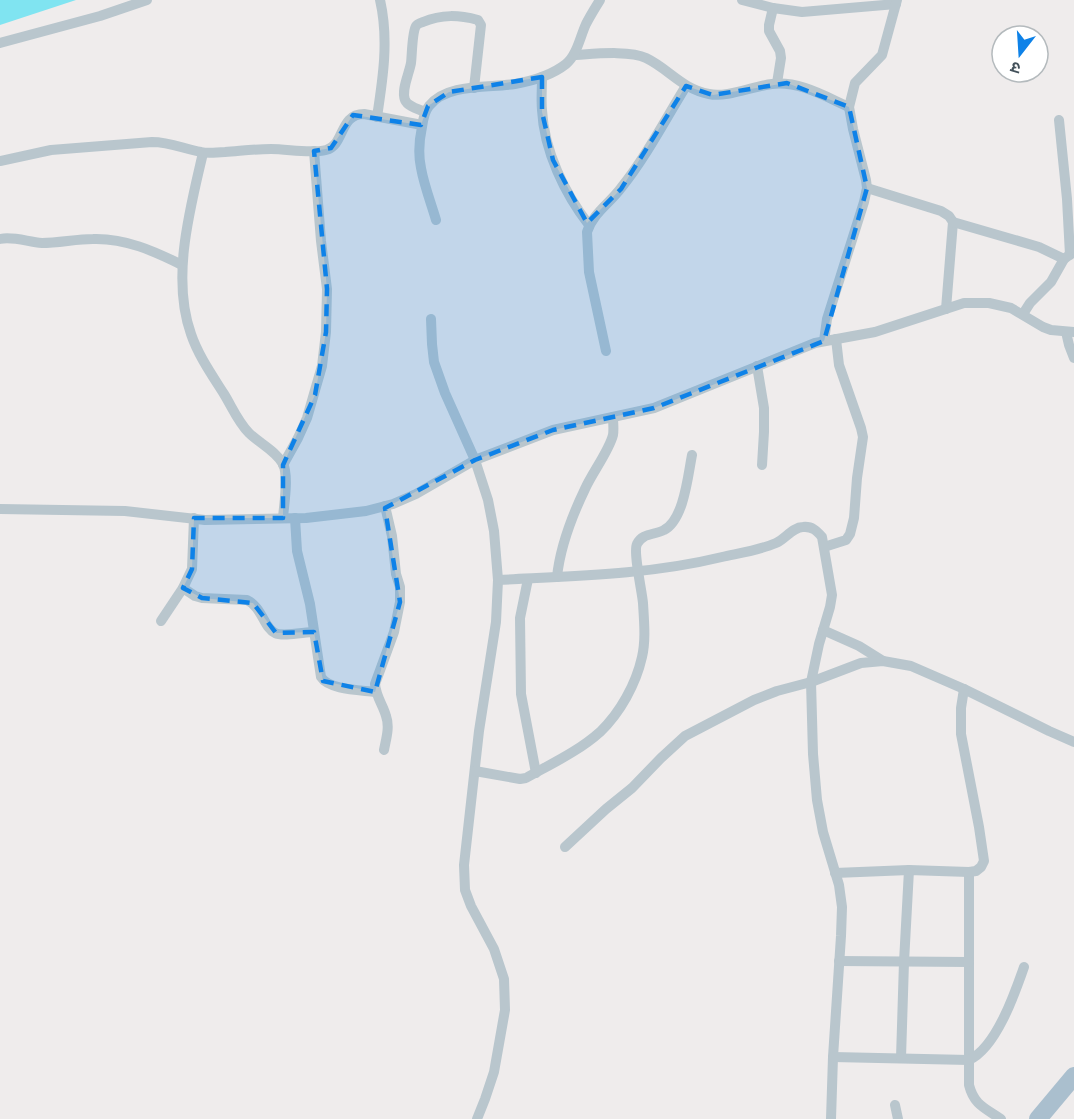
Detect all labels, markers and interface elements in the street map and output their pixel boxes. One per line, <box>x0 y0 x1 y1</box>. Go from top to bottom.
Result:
north arrow <box>990 24 1050 84</box>
text: उ <box>1007 55 1024 81</box>

